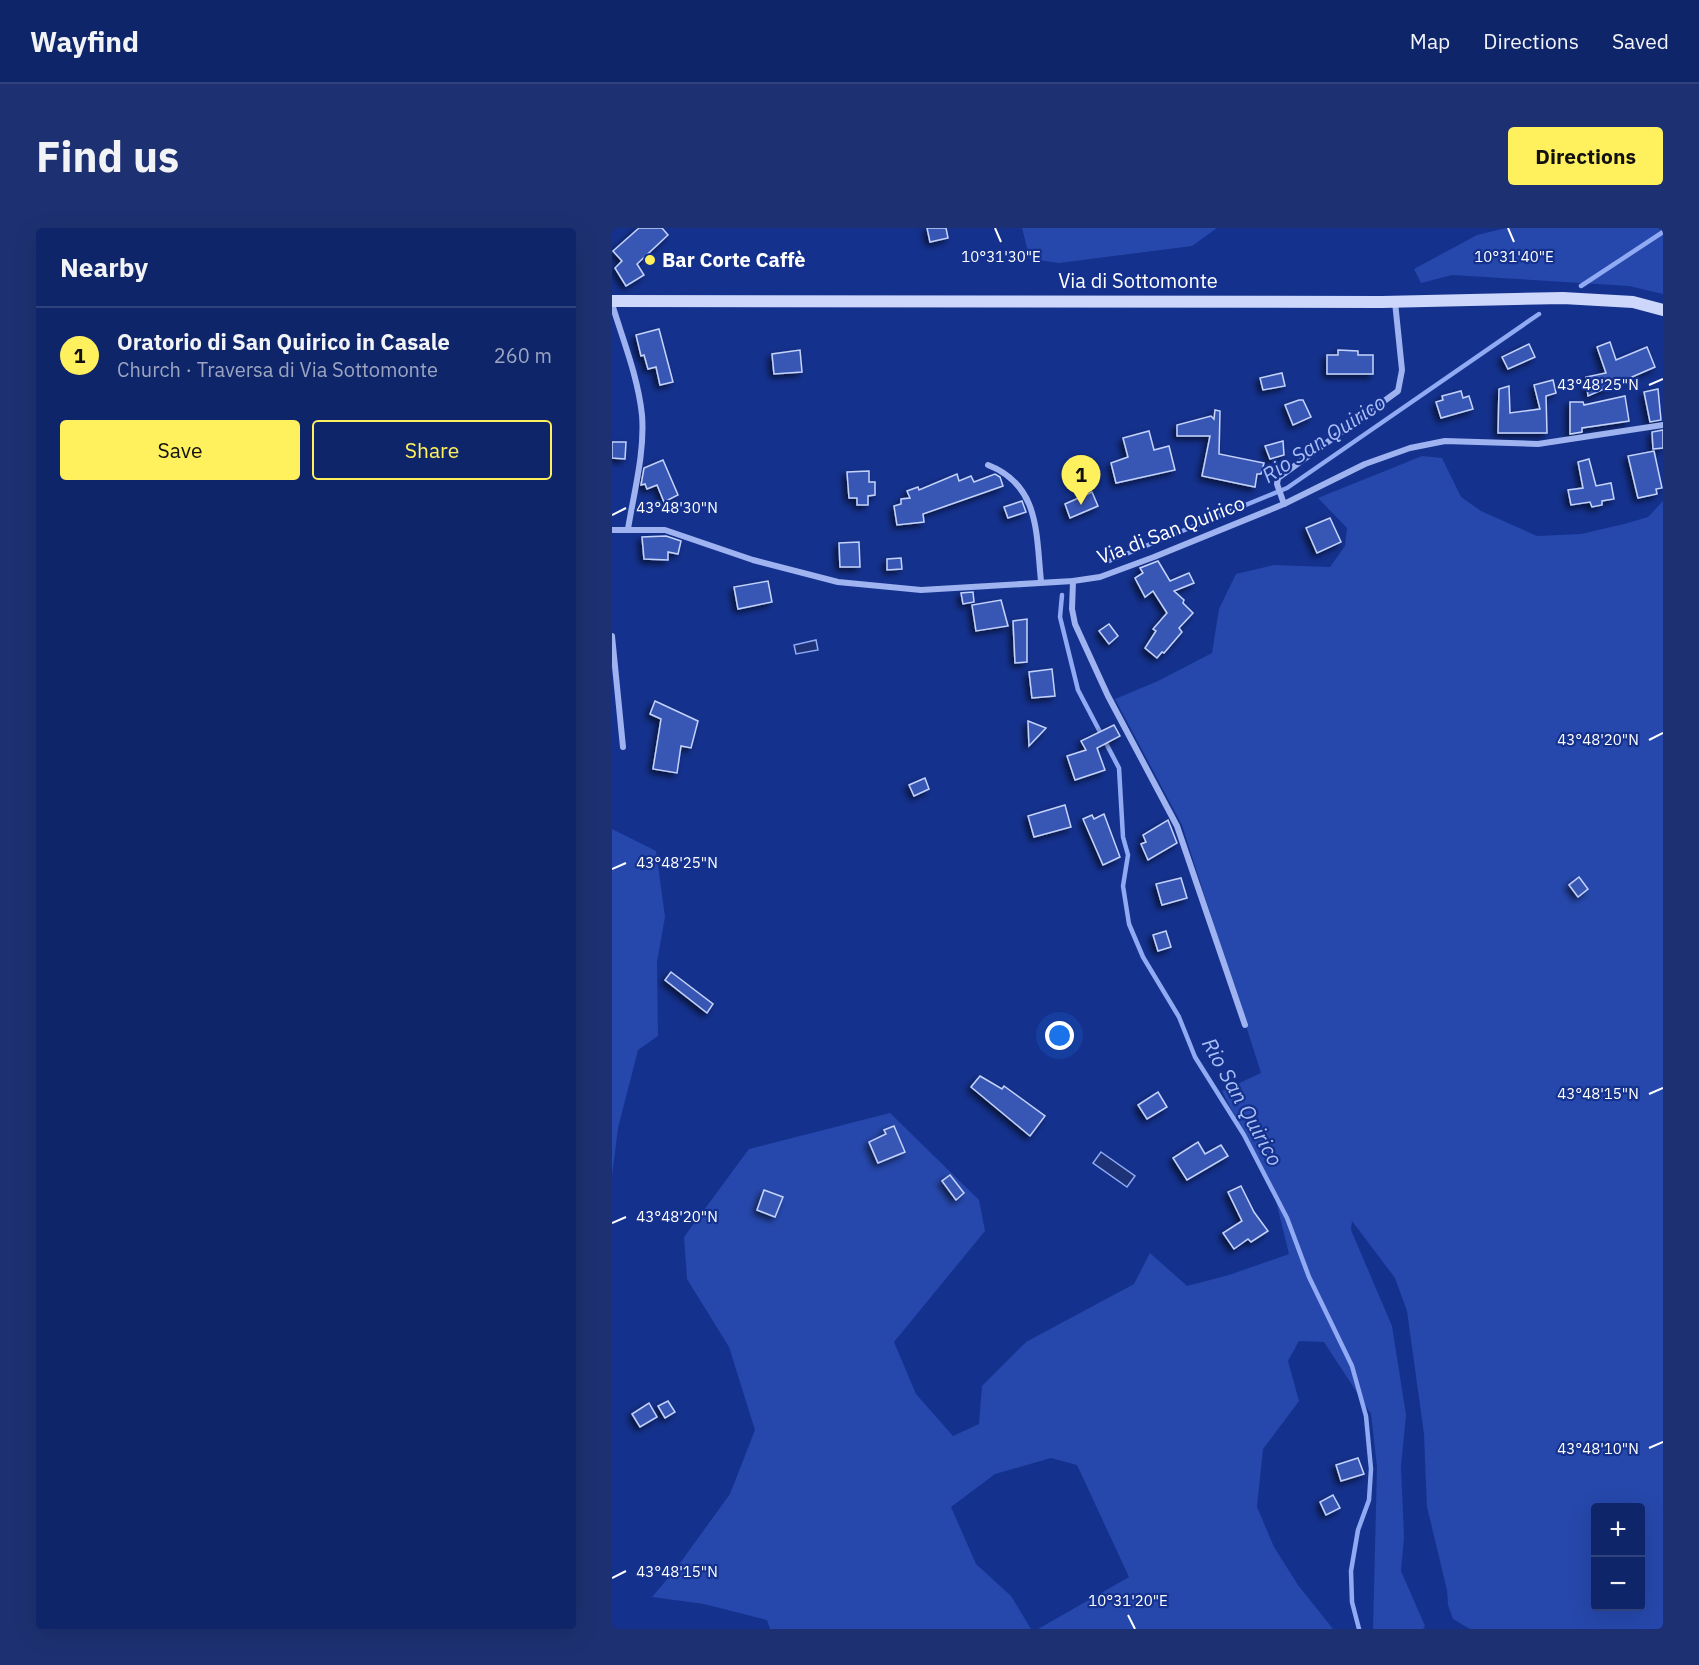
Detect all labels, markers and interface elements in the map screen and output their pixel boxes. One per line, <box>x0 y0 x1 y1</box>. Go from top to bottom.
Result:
text: Wayfind <box>30 23 139 60</box>
text: Map <box>1410 27 1450 55</box>
text: Directions <box>1483 27 1579 55</box>
text: Saved <box>1612 27 1669 55</box>
button: Directions <box>1508 127 1663 185</box>
text: Find us <box>36 129 179 184</box>
place label: Bar Corte Caffè <box>662 246 806 273</box>
text: 10°31'30"E <box>961 247 1041 266</box>
text: 10°31'40"E <box>1474 247 1554 266</box>
text: Nearby <box>60 250 148 284</box>
marker: Bar Corte Caffè <box>643 253 657 267</box>
street label: Via di Sottomonte <box>1058 267 1218 294</box>
text: Oratorio di San Quirico in Casale <box>117 327 450 356</box>
text: 1 <box>74 342 86 369</box>
text: 260 m <box>494 342 552 369</box>
text: Church · Traversa di Via Sottomonte <box>117 356 438 383</box>
text: 43°48'25"N <box>1557 375 1639 394</box>
water label: Rio San Quirico <box>1256 388 1391 489</box>
button: Save <box>60 420 300 480</box>
button: Share <box>312 420 552 480</box>
pin: 1 <box>1062 456 1100 505</box>
street label: Via di San Quirico <box>1093 489 1249 570</box>
text: 43°48'30"N <box>636 498 718 517</box>
text: 43°48'20"N <box>1557 730 1639 749</box>
text: 43°48'25"N <box>636 853 718 872</box>
your location <box>1045 1021 1074 1050</box>
water label: Rio San Quirico <box>1196 1032 1290 1171</box>
text: 43°48'15"N <box>1557 1084 1639 1103</box>
text: 43°48'20"N <box>636 1207 718 1226</box>
text: 43°48'10"N <box>1557 1439 1639 1458</box>
map controls <box>1591 1503 1645 1611</box>
button: + <box>1591 1503 1645 1557</box>
button: − <box>1591 1557 1645 1611</box>
text: 43°48'15"N <box>636 1562 718 1581</box>
text: 10°31'20"E <box>1088 1591 1168 1610</box>

